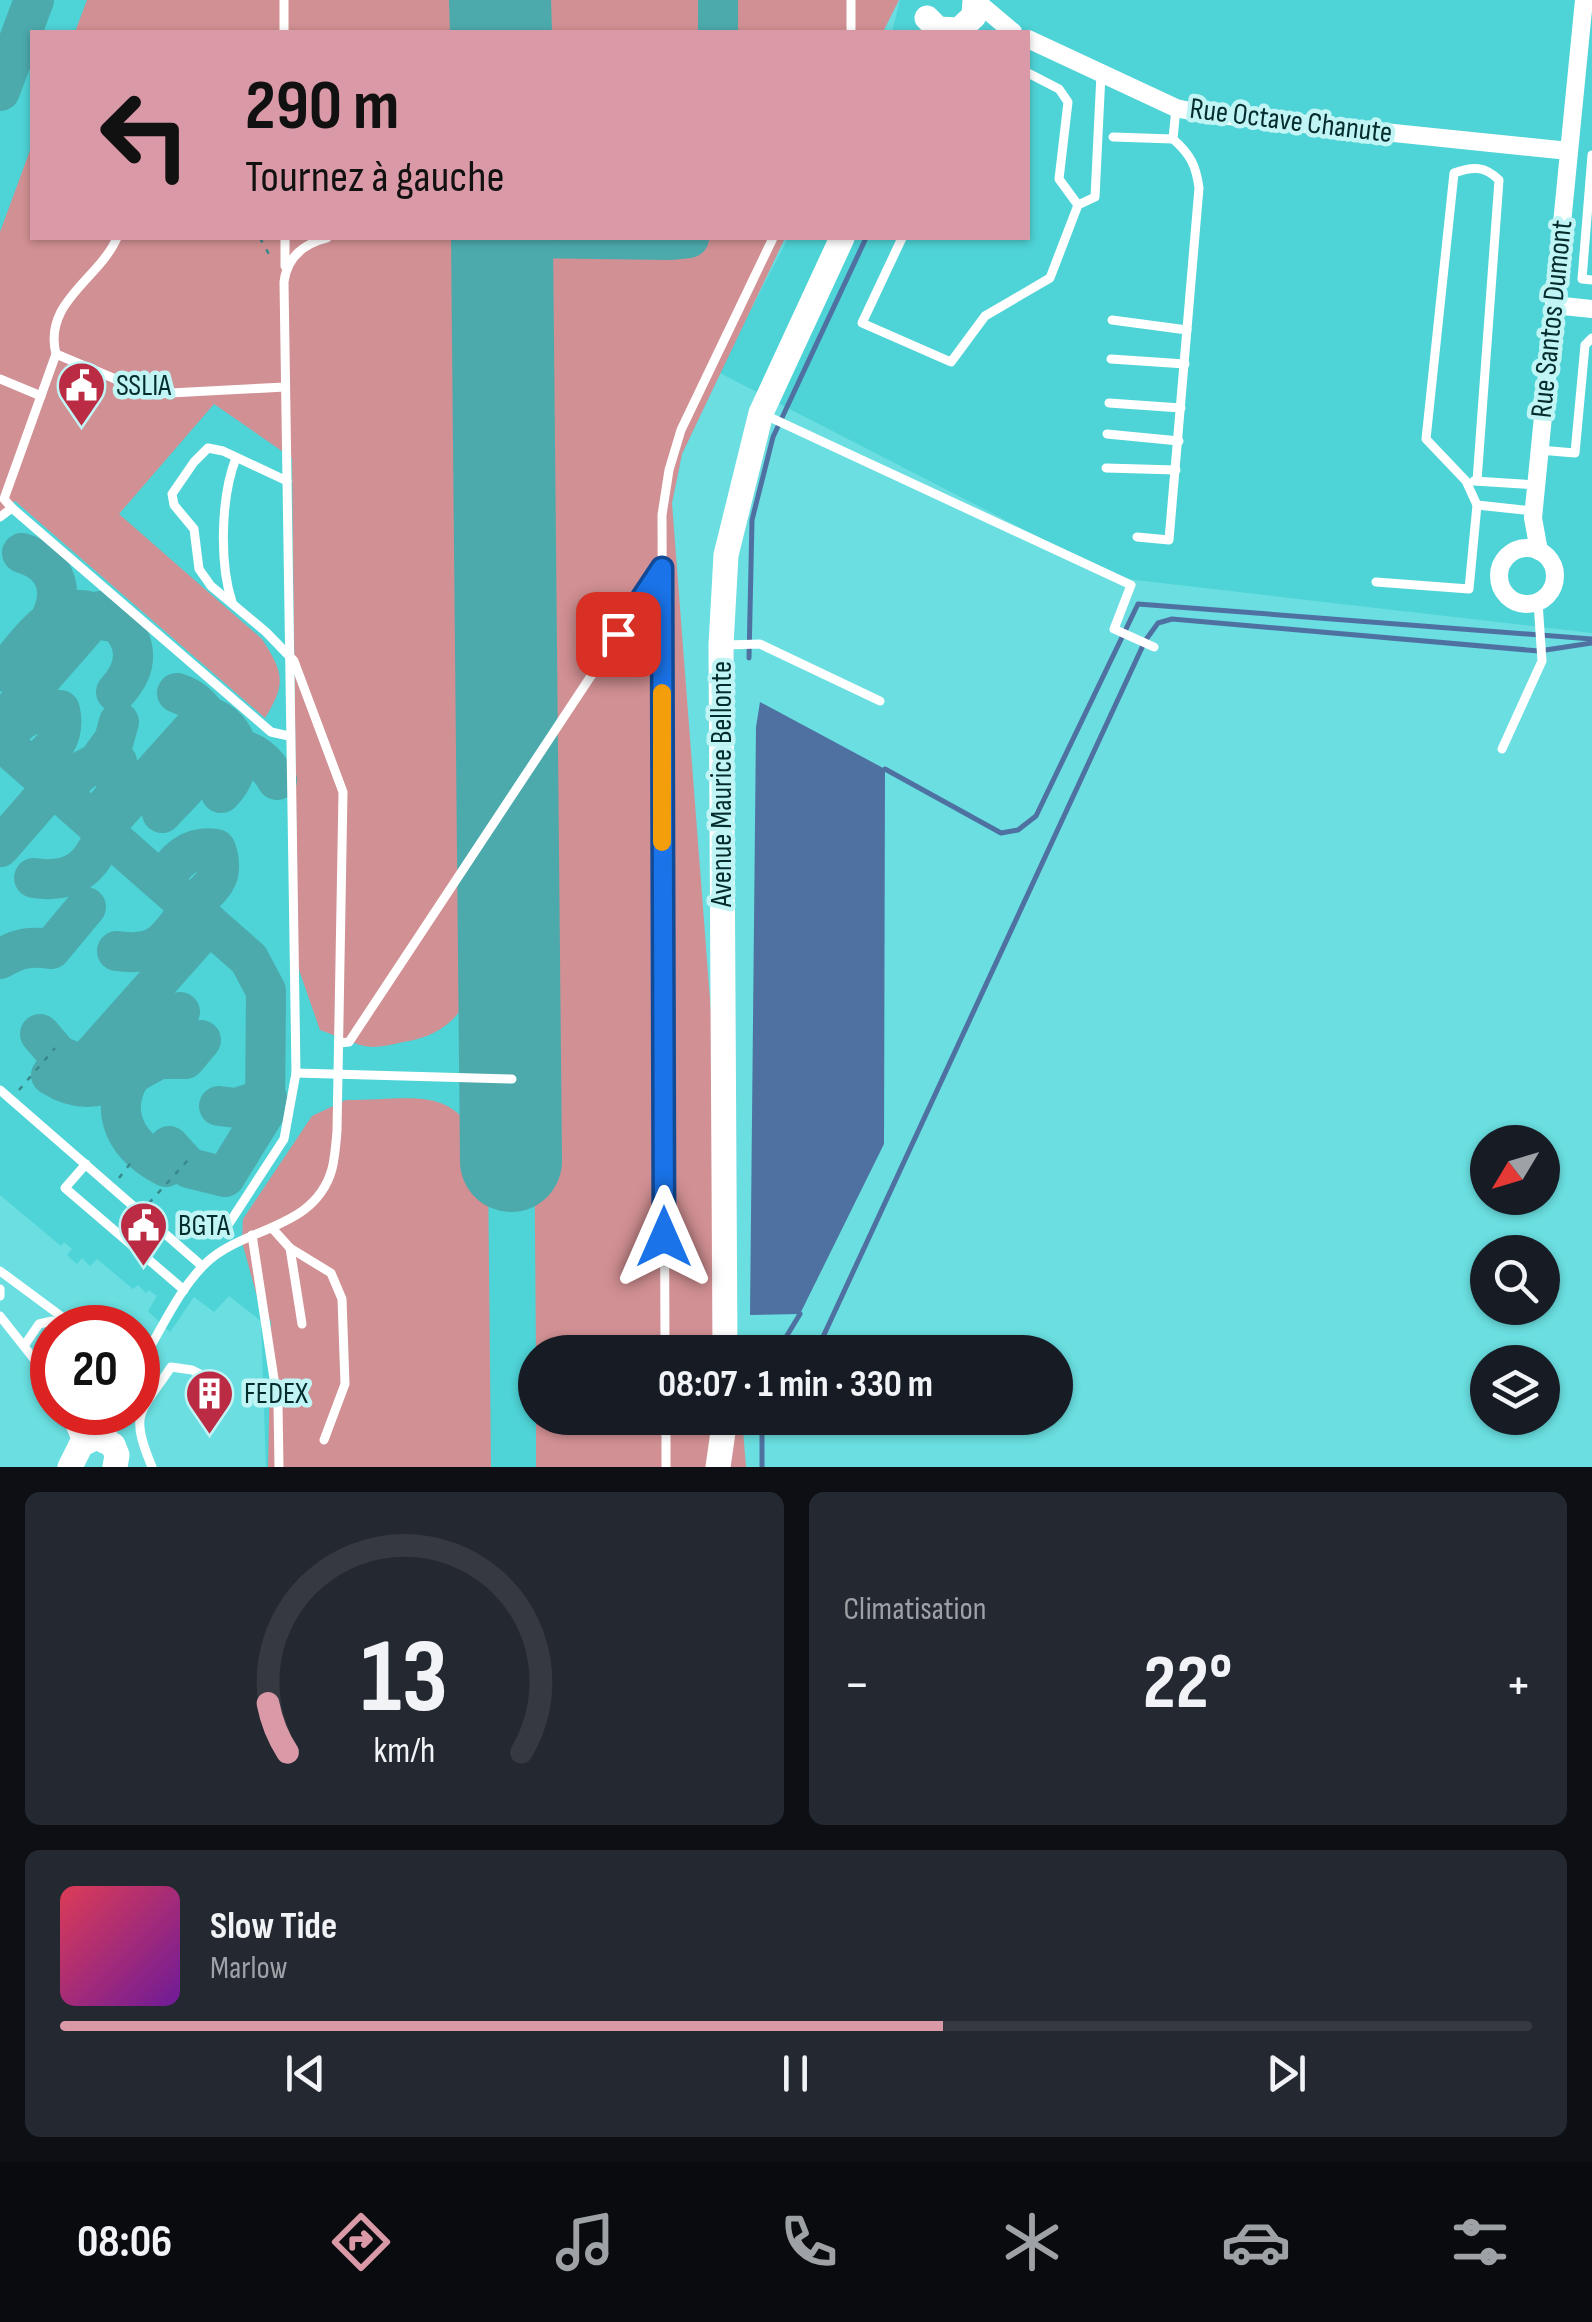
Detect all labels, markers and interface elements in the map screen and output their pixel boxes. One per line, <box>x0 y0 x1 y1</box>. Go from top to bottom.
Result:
text: 290 m <box>245 65 400 149</box>
icon: left <box>80 70 210 200</box>
street label: Rue Octave Chanute <box>1188 91 1394 151</box>
text: Tournez à gauche <box>245 150 505 205</box>
street label: Rue Santos Dumont <box>1524 218 1580 420</box>
public building icon: SSLIA <box>55 360 107 428</box>
place label: SSLIA <box>116 368 171 404</box>
pin <box>576 592 661 677</box>
icon: arrive <box>591 607 646 662</box>
street label: Avenue Maurice Bellonte <box>704 661 740 908</box>
north arrow <box>1470 1125 1560 1215</box>
map controls <box>1470 1125 1560 1435</box>
position arrow <box>612 1185 716 1289</box>
public building icon: BGTA <box>117 1200 169 1268</box>
place label: BGTA <box>178 1208 230 1244</box>
button: search <box>1470 1235 1560 1325</box>
speed limit sign: 20 <box>30 1305 160 1435</box>
button: layers <box>1470 1345 1560 1435</box>
text: 08:07 · 1 min · 330 m <box>658 1362 933 1407</box>
building icon: FEDEX <box>183 1368 235 1436</box>
place label: FEDEX <box>244 1376 308 1412</box>
text: Climatisation <box>844 1590 987 1629</box>
text: 13 <box>361 1616 448 1741</box>
text: 22° <box>1143 1639 1232 1730</box>
text: − <box>844 1652 870 1719</box>
text: + <box>1505 1652 1532 1719</box>
text: km/h <box>373 1730 435 1773</box>
text: Slow Tide <box>210 1904 337 1949</box>
text: Marlow <box>210 1949 288 1988</box>
icon: previous <box>278 2046 333 2101</box>
icon: pause <box>768 2046 823 2101</box>
icon: next <box>1259 2046 1314 2101</box>
icon: directions <box>326 2207 396 2277</box>
icon: music <box>550 2207 620 2277</box>
icon: phone <box>774 2207 844 2277</box>
icon: climate <box>997 2207 1067 2277</box>
icon: car <box>1221 2207 1291 2277</box>
icon: filters <box>1445 2207 1515 2277</box>
text: 08:06 <box>77 2215 172 2270</box>

